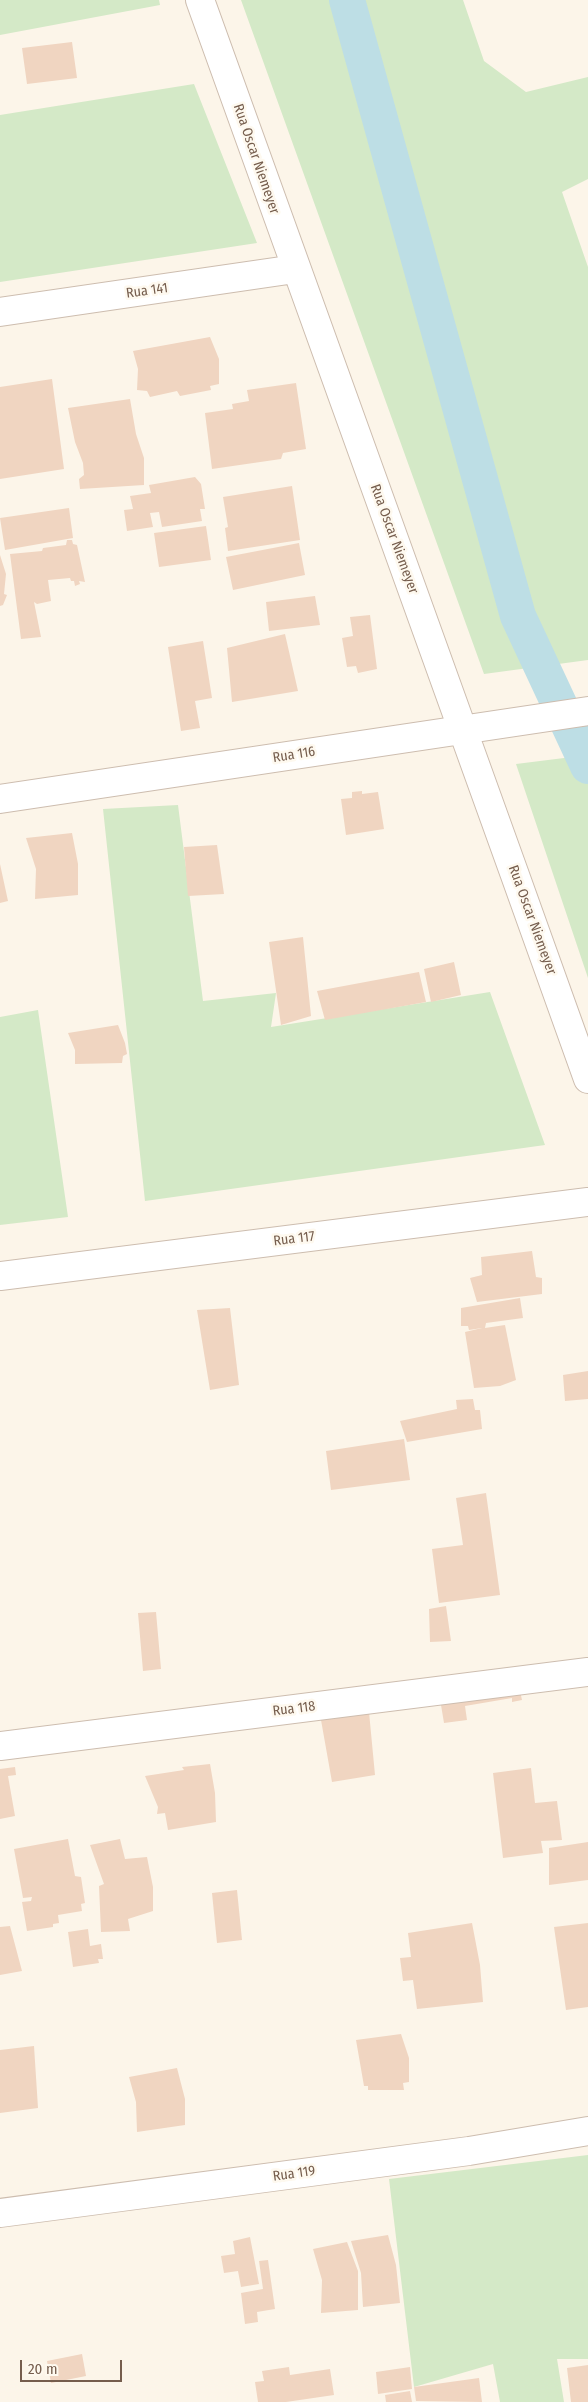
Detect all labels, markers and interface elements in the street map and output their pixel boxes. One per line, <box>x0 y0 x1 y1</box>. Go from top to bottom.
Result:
street label: Rua Oscar Niemeyer <box>229 102 283 216</box>
street label: Rua 141 <box>125 280 169 302</box>
street label: Rua Oscar Niemeyer <box>366 482 422 596</box>
street label: Rua 116 <box>272 743 316 767</box>
street label: Rua Oscar Niemeyer <box>504 863 560 977</box>
street label: Rua 117 <box>272 1228 316 1250</box>
street label: Rua 118 <box>272 1698 316 1720</box>
street label: Rua 119 <box>272 2163 316 2185</box>
scale bar <box>22 2350 125 2382</box>
text: 20 m <box>28 2360 58 2378</box>

